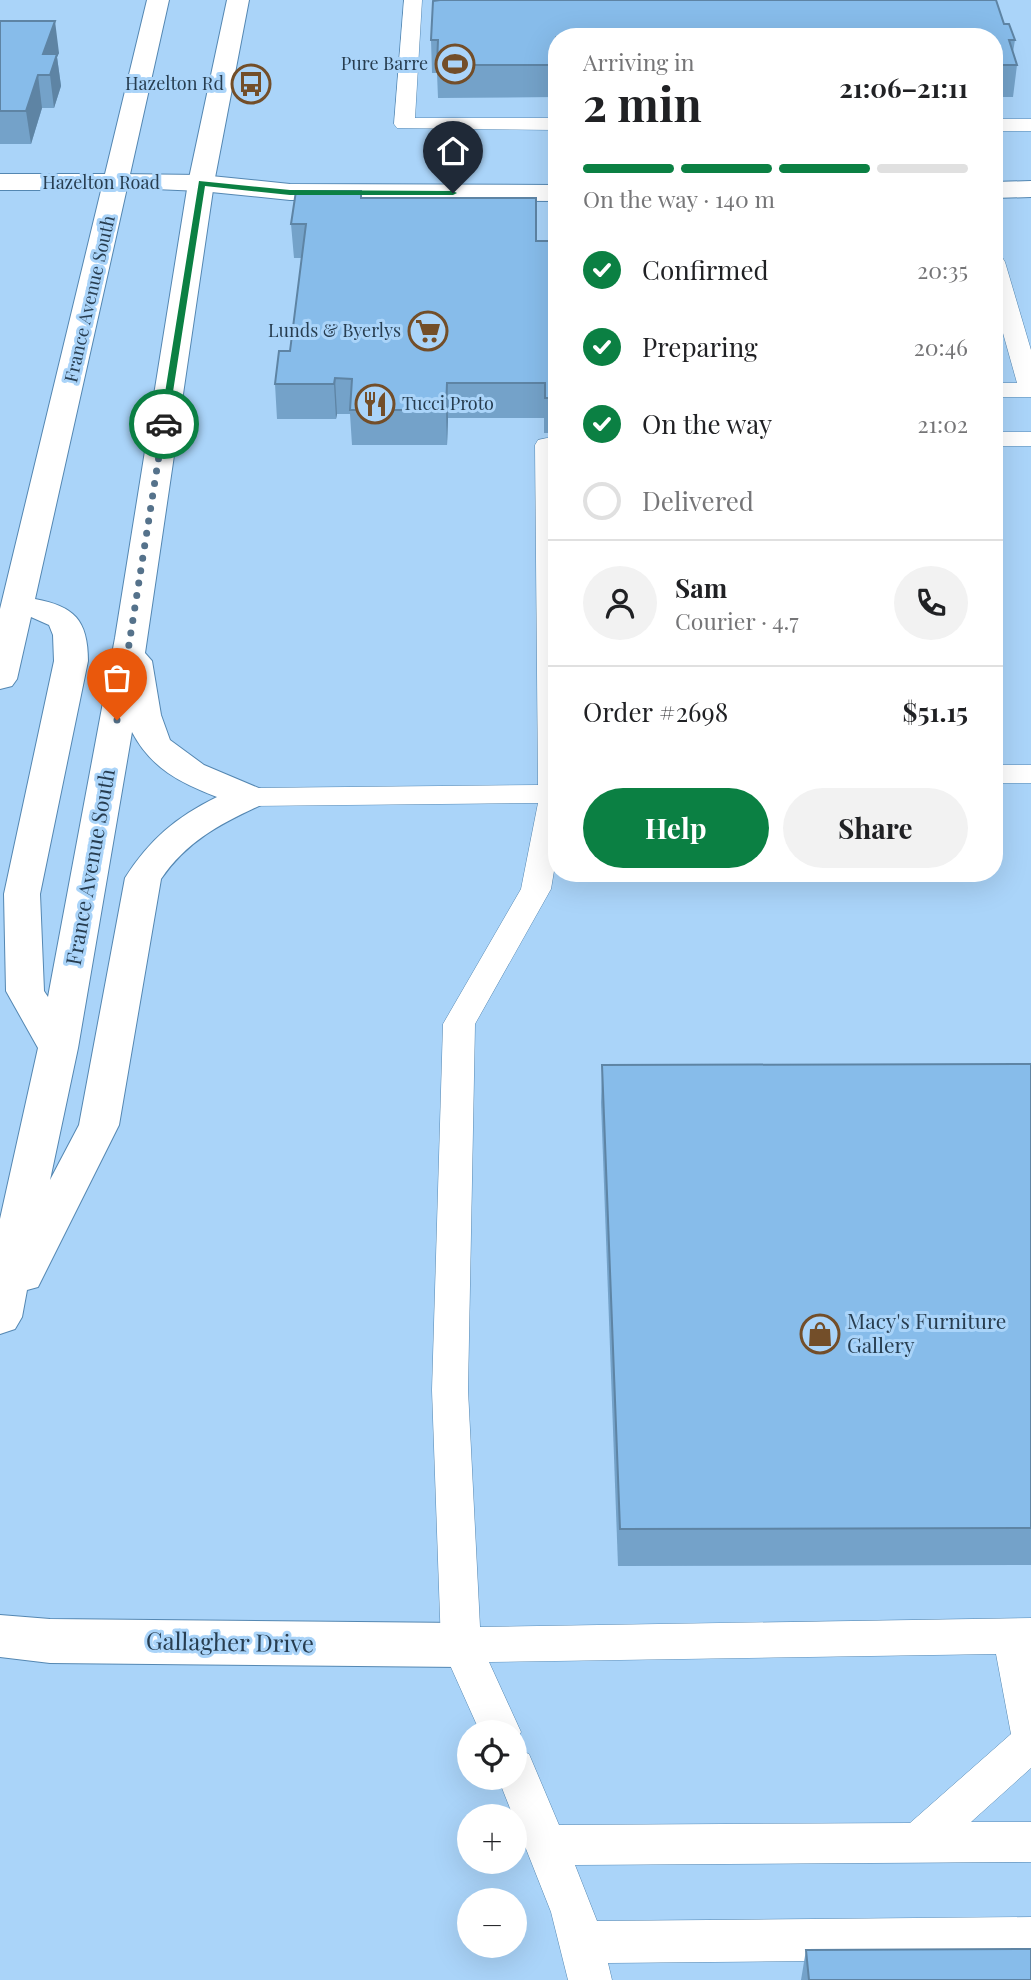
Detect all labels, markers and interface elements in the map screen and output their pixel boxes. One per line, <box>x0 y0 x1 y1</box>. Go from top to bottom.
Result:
sports icon: Pure Barre <box>434 43 476 85</box>
text: Arriving in <box>583 46 695 77</box>
place label: Pure Barre <box>341 51 428 75</box>
bus stop icon: Hazelton Rd <box>230 63 272 105</box>
text: 21:06–21:11 <box>839 70 968 105</box>
place label: Hazelton Rd <box>125 71 225 95</box>
text: 2 min <box>583 72 702 134</box>
pin <box>423 121 483 193</box>
icon: home <box>434 132 472 170</box>
street label: Hazelton Road <box>42 170 160 194</box>
text: On the way · 140 m <box>583 183 775 214</box>
street label: France Avenue South <box>58 213 120 385</box>
icon: check <box>583 251 621 289</box>
text: Confirmed <box>642 252 769 287</box>
text: 20:35 <box>917 254 968 285</box>
supermarket icon: Lunds & Byerlys <box>407 310 449 352</box>
place label: Lunds & Byerlys <box>268 318 401 342</box>
icon: check <box>583 328 621 366</box>
text: Preparing <box>642 329 758 364</box>
text: 20:46 <box>914 331 968 362</box>
restaurant icon: Tucci Proto <box>354 383 396 425</box>
courier <box>129 389 199 459</box>
place label: Tucci Proto <box>402 391 494 415</box>
icon: car <box>145 405 183 443</box>
icon: check <box>583 405 621 443</box>
text: On the way <box>642 406 772 441</box>
text: 21:02 <box>918 408 968 439</box>
text: Delivered <box>642 483 754 518</box>
button: person <box>583 566 657 640</box>
button: phone <box>894 566 968 640</box>
text: Sam <box>675 570 727 605</box>
text: Courier · 4.7 <box>675 605 799 636</box>
pin <box>87 648 147 720</box>
icon: bag <box>98 659 136 697</box>
text: Order #2698 <box>583 694 728 729</box>
text: $51.15 <box>903 694 968 729</box>
street label: France Avenue South <box>58 766 120 967</box>
button: Help <box>583 788 769 868</box>
button: Share <box>783 788 968 868</box>
place label: Macy's Furniture Gallery <box>847 1306 1006 1358</box>
shop icon: Macy's Furniture Gallery <box>799 1313 841 1355</box>
street label: Gallagher Drive <box>146 1624 314 1658</box>
map controls <box>457 1720 527 1958</box>
button: locate <box>457 1720 527 1790</box>
button: + <box>457 1804 527 1874</box>
button: − <box>457 1888 527 1958</box>

